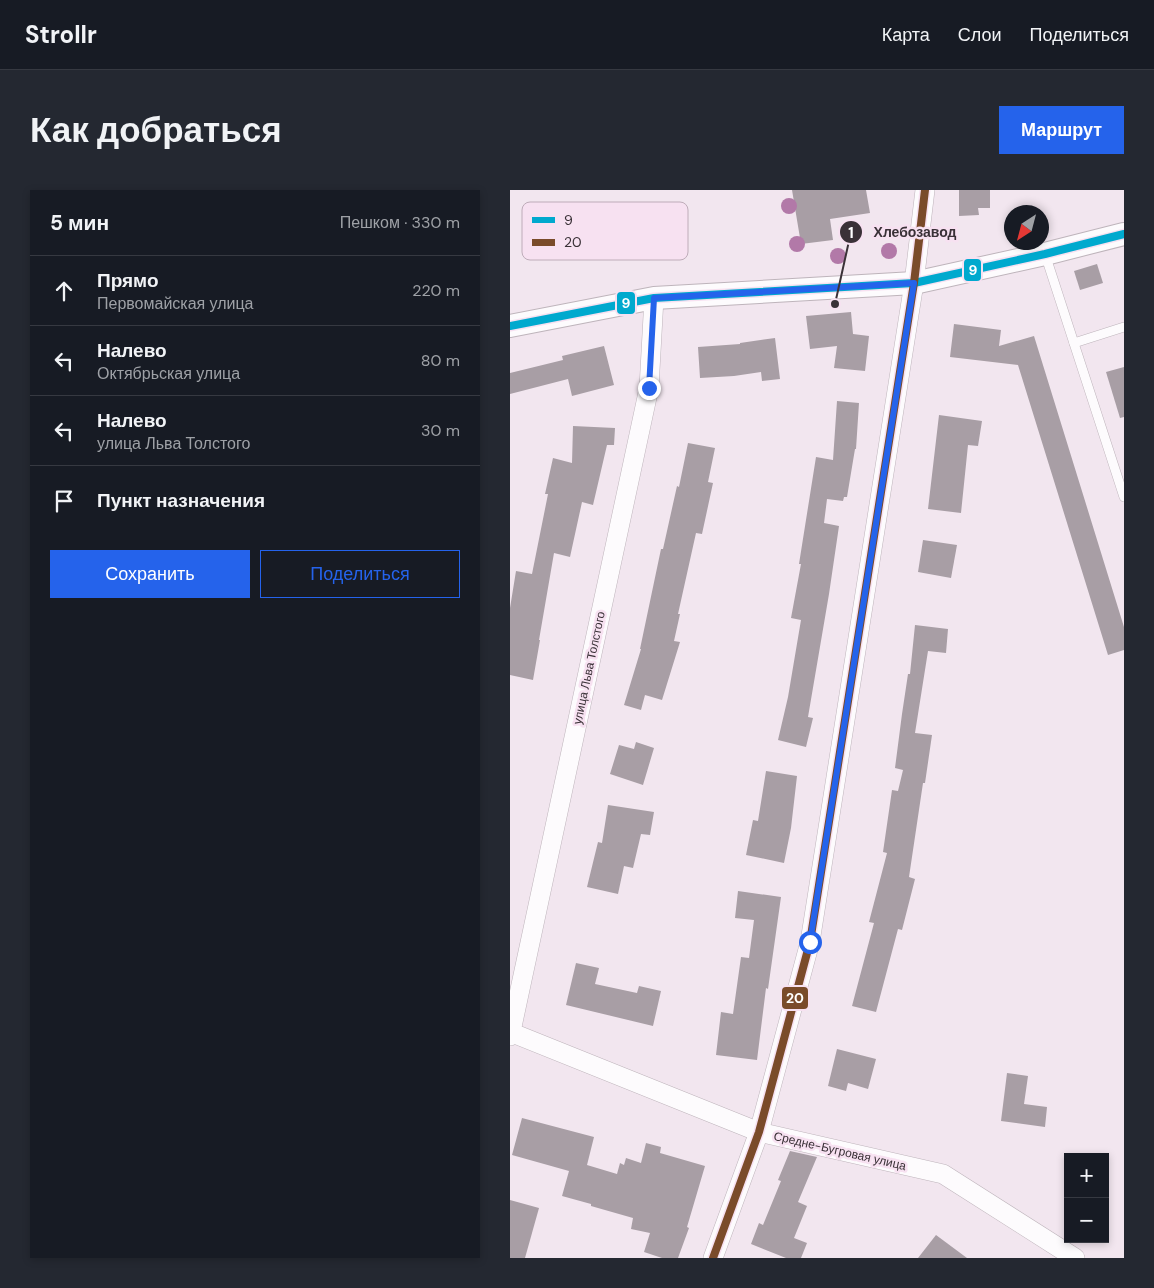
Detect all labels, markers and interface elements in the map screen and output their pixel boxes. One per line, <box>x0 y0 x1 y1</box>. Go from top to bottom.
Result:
text: Strollr <box>25 19 97 50</box>
text: Карта <box>882 23 930 47</box>
text: Слои <box>958 23 1002 47</box>
text: Поделиться <box>1030 23 1129 47</box>
button: Маршрут <box>999 106 1124 154</box>
text: Как добраться <box>30 107 282 153</box>
legend <box>522 202 688 260</box>
north arrow <box>1004 205 1049 250</box>
text: 5 мин <box>50 209 109 237</box>
text: 9 <box>564 211 573 229</box>
text: Пешком · 330 m <box>340 212 460 233</box>
callout: Хлебозавод <box>838 218 966 247</box>
text: 1 <box>848 223 854 243</box>
text: Хлебозавод <box>874 223 957 241</box>
text: 20 <box>564 233 582 251</box>
line badge: 9 <box>963 258 982 282</box>
text: 9 <box>969 261 978 279</box>
text: Прямо <box>97 268 159 293</box>
icon: ahead <box>50 277 78 305</box>
text: 220 m <box>412 280 460 301</box>
line badge: 9 <box>616 291 636 315</box>
text: Первомайская улица <box>97 293 254 314</box>
text: 9 <box>622 294 631 312</box>
text: Налево <box>97 338 167 363</box>
icon: left <box>50 347 78 375</box>
text: 80 m <box>421 350 460 371</box>
text: Октябрьская улица <box>97 363 240 384</box>
route end <box>638 377 661 400</box>
text: Налево <box>97 408 167 433</box>
icon: left <box>50 417 78 445</box>
text: 30 m <box>421 420 460 441</box>
text: улица Льва Толстого <box>97 433 250 454</box>
icon: arrive <box>50 487 78 515</box>
text: Пункт назначения <box>97 488 265 513</box>
button: Сохранить <box>50 550 250 598</box>
button: Поделиться <box>260 550 460 598</box>
street label: улица Льва Толстого <box>569 610 609 726</box>
route start <box>799 931 822 954</box>
line badge: 20 <box>781 986 809 1010</box>
text: 20 <box>786 989 804 1007</box>
street label: Средне-Бугровая улица <box>772 1128 908 1174</box>
map controls <box>1064 1153 1109 1243</box>
button: + <box>1064 1153 1109 1198</box>
button: − <box>1064 1198 1109 1243</box>

